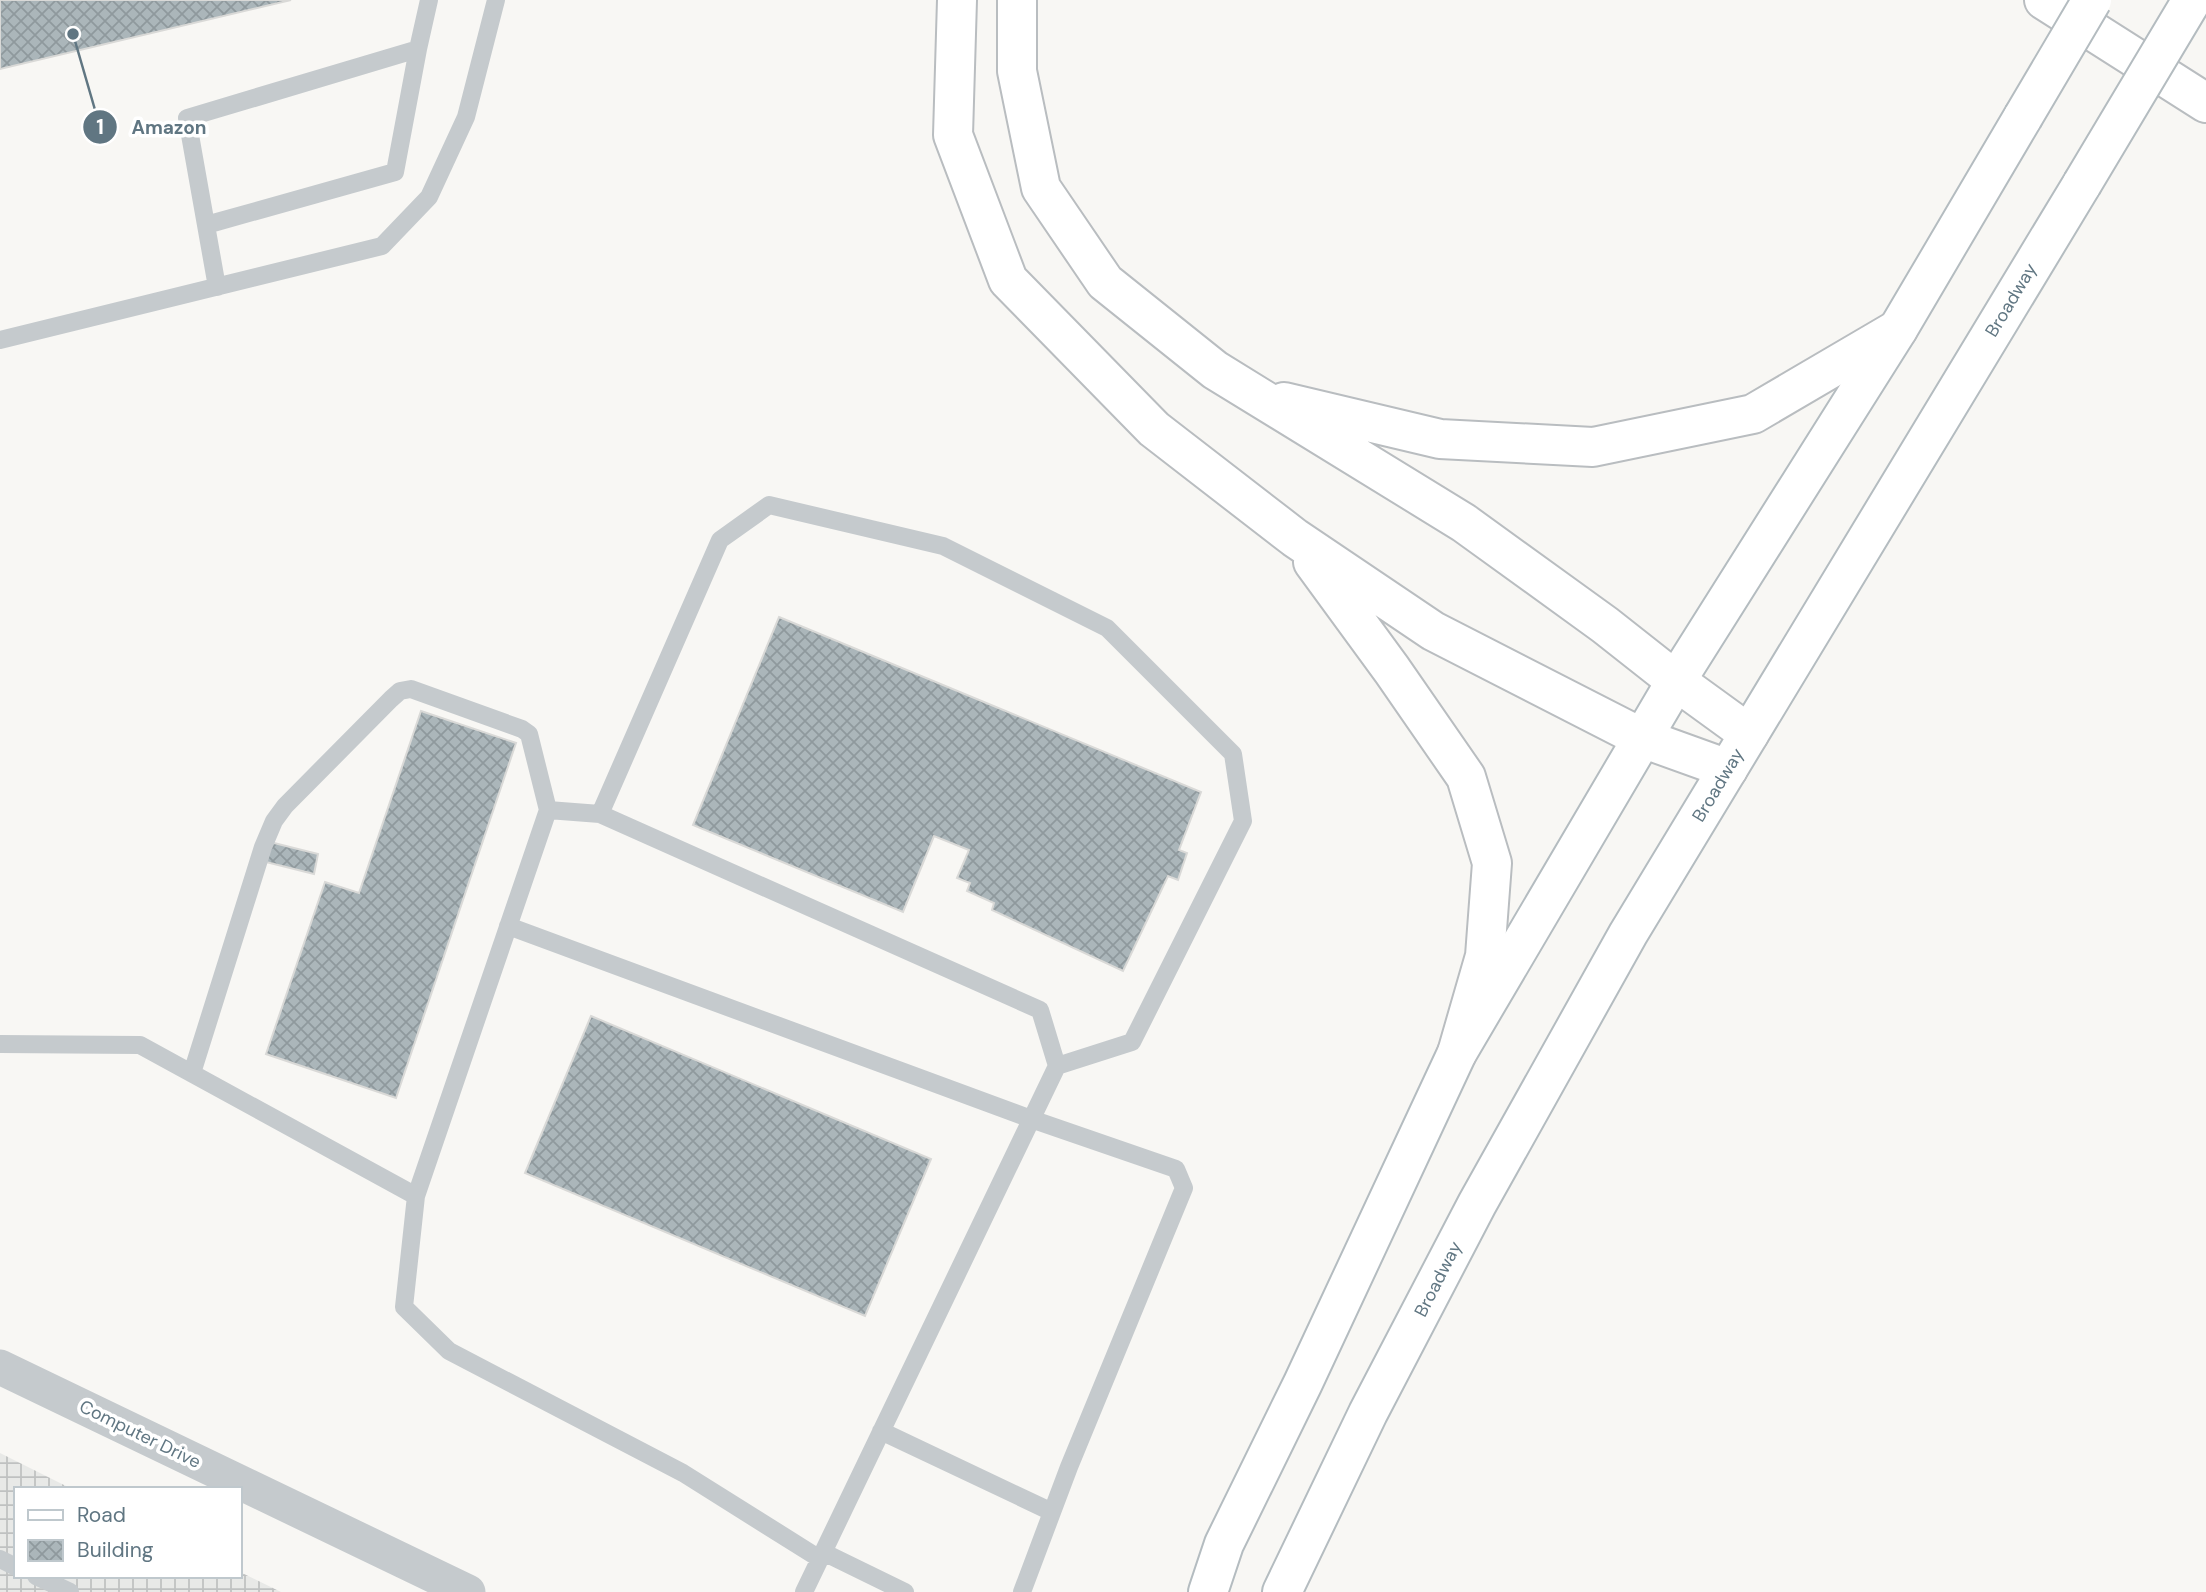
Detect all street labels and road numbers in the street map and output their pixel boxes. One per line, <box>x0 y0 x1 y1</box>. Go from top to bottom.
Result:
street label: Broadway <box>1980 259 2042 341</box>
street label: Broadway <box>1687 744 1749 826</box>
street label: Broadway <box>1409 1237 1467 1321</box>
street label: Computer Drive <box>75 1394 205 1474</box>

